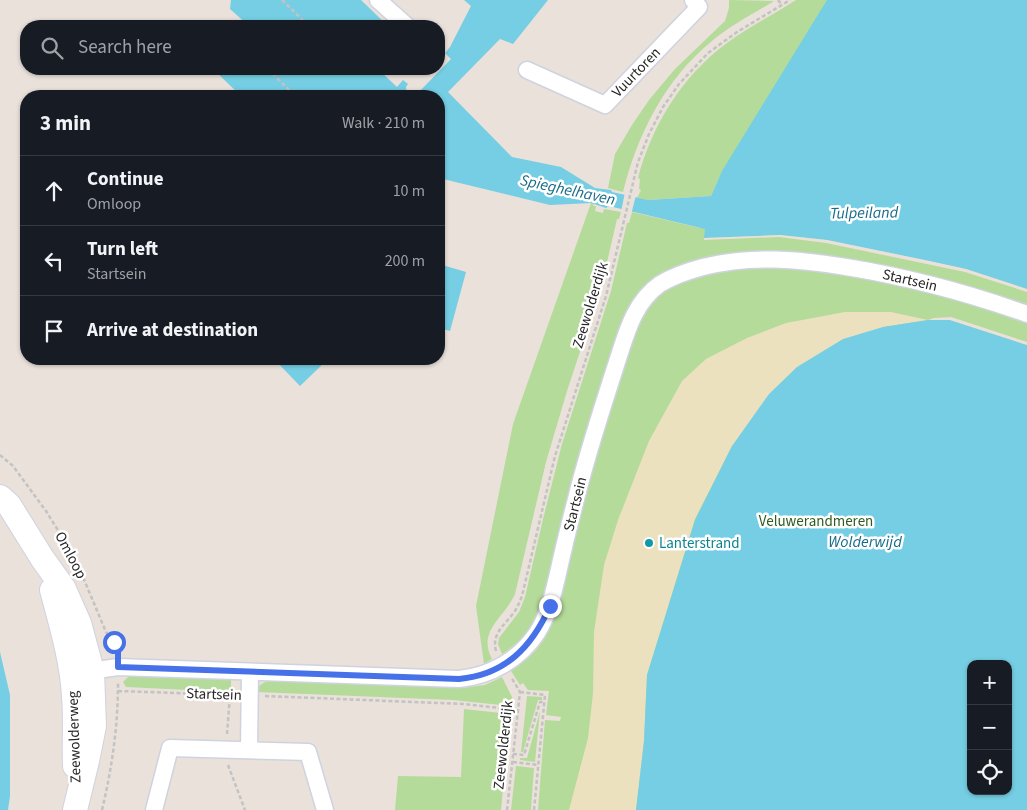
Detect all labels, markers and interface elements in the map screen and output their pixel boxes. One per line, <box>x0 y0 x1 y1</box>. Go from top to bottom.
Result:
search box <box>20 20 445 75</box>
icon: search <box>38 34 66 62</box>
text: Search here <box>78 34 172 61</box>
street label: Vuurtoren <box>607 43 666 102</box>
text: 3 min <box>40 108 91 138</box>
text: Walk · 210 m <box>342 112 425 134</box>
text: Continue <box>87 166 164 193</box>
water label: Spieghelhaven <box>518 169 617 211</box>
icon: ahead <box>40 177 68 205</box>
text: 10 m <box>393 180 425 202</box>
text: Omloop <box>87 193 141 215</box>
water label: Tulpeiland <box>830 201 899 225</box>
text: Turn left <box>87 236 158 263</box>
icon: left <box>40 247 68 275</box>
text: 200 m <box>385 250 425 272</box>
street label: Zeewolderdijk <box>567 259 614 351</box>
text: Startsein <box>87 263 146 285</box>
street label: Startsein <box>880 264 939 297</box>
icon: arrive <box>40 317 68 345</box>
text: Arrive at destination <box>87 317 258 344</box>
street label: Startsein <box>559 475 592 534</box>
park label: Veluwerandmeren <box>759 511 873 532</box>
street label: Omloop <box>49 528 92 583</box>
water label: Wolderwijd <box>828 531 902 553</box>
place label: Lanterstrand <box>659 533 740 554</box>
marker: Lanterstrand <box>643 537 655 549</box>
route end <box>539 595 562 618</box>
route start <box>103 631 126 654</box>
map controls <box>967 660 1012 795</box>
button: + <box>967 660 1012 705</box>
street label: Startsein <box>186 683 242 706</box>
street label: Zeewolderweg <box>62 690 87 783</box>
street label: Zeewolderdijk <box>488 699 519 791</box>
button: − <box>967 705 1012 750</box>
button: locate <box>967 750 1012 795</box>

